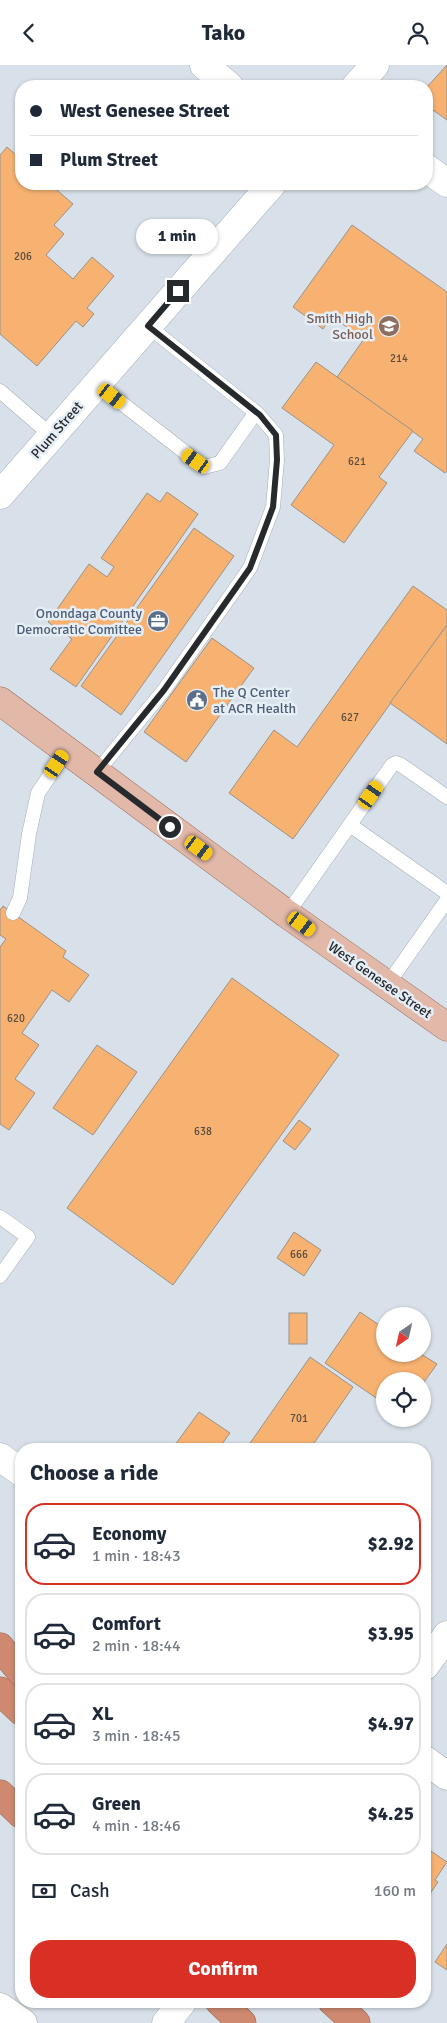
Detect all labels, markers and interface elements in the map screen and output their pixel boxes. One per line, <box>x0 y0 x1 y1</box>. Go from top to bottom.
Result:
icon: back <box>15 19 43 47</box>
text: Tako <box>202 19 245 46</box>
icon: person <box>404 19 432 47</box>
text: West Genesee Street <box>60 99 230 123</box>
text: Plum Street <box>60 148 158 172</box>
callout: 1 min <box>137 219 219 253</box>
text: 1 min <box>158 226 196 246</box>
house number: 206 <box>14 250 32 263</box>
route end <box>167 280 189 302</box>
place label: Smith High School <box>306 310 373 343</box>
school or university icon: Smith High School <box>377 314 401 338</box>
house number: 214 <box>390 352 408 365</box>
car <box>95 381 128 411</box>
street label: Plum Street <box>28 398 87 462</box>
car <box>179 446 212 476</box>
house number: 621 <box>348 455 366 468</box>
place label: Onondaga County Democratic Comittee <box>16 605 142 638</box>
office icon: Onondaga County Democratic Comittee <box>146 609 170 633</box>
place label: The Q Center at ACR Health <box>213 684 296 717</box>
public building icon: The Q Center at ACR Health <box>185 688 209 712</box>
house number: 627 <box>341 711 359 724</box>
car <box>42 747 71 781</box>
car <box>356 778 385 812</box>
route start <box>159 816 181 838</box>
car <box>182 833 215 863</box>
car <box>285 909 318 939</box>
street label: West Genesee Street <box>325 938 435 1022</box>
house number: 620 <box>7 1012 25 1025</box>
house number: 638 <box>194 1125 212 1138</box>
house number: 666 <box>290 1248 308 1261</box>
north arrow <box>376 1307 431 1363</box>
map controls <box>376 1307 431 1427</box>
button: locate <box>376 1372 431 1427</box>
house number: 701 <box>290 1412 308 1425</box>
text: Choose a ride <box>30 1459 158 1486</box>
icon: car <box>32 1522 77 1567</box>
text: Economy <box>92 1522 166 1546</box>
text: $2.92 <box>368 1532 414 1556</box>
text: 1 min · 18:43 <box>92 1546 181 1566</box>
icon: car <box>32 1612 77 1657</box>
text: Comfort <box>92 1612 161 1636</box>
text: $3.95 <box>368 1622 414 1646</box>
text: 2 min · 18:44 <box>92 1636 181 1656</box>
icon: car <box>32 1702 77 1747</box>
text: XL <box>92 1702 114 1726</box>
text: $4.97 <box>368 1712 414 1736</box>
text: 3 min · 18:45 <box>92 1726 181 1746</box>
icon: car <box>32 1792 77 1837</box>
text: Green <box>92 1792 141 1816</box>
text: $4.25 <box>368 1802 414 1826</box>
text: 4 min · 18:46 <box>92 1816 181 1836</box>
icon: cash <box>30 1877 58 1905</box>
text: Cash <box>70 1879 110 1903</box>
text: 160 m <box>374 1881 416 1901</box>
button: Confirm <box>30 1940 416 1998</box>

